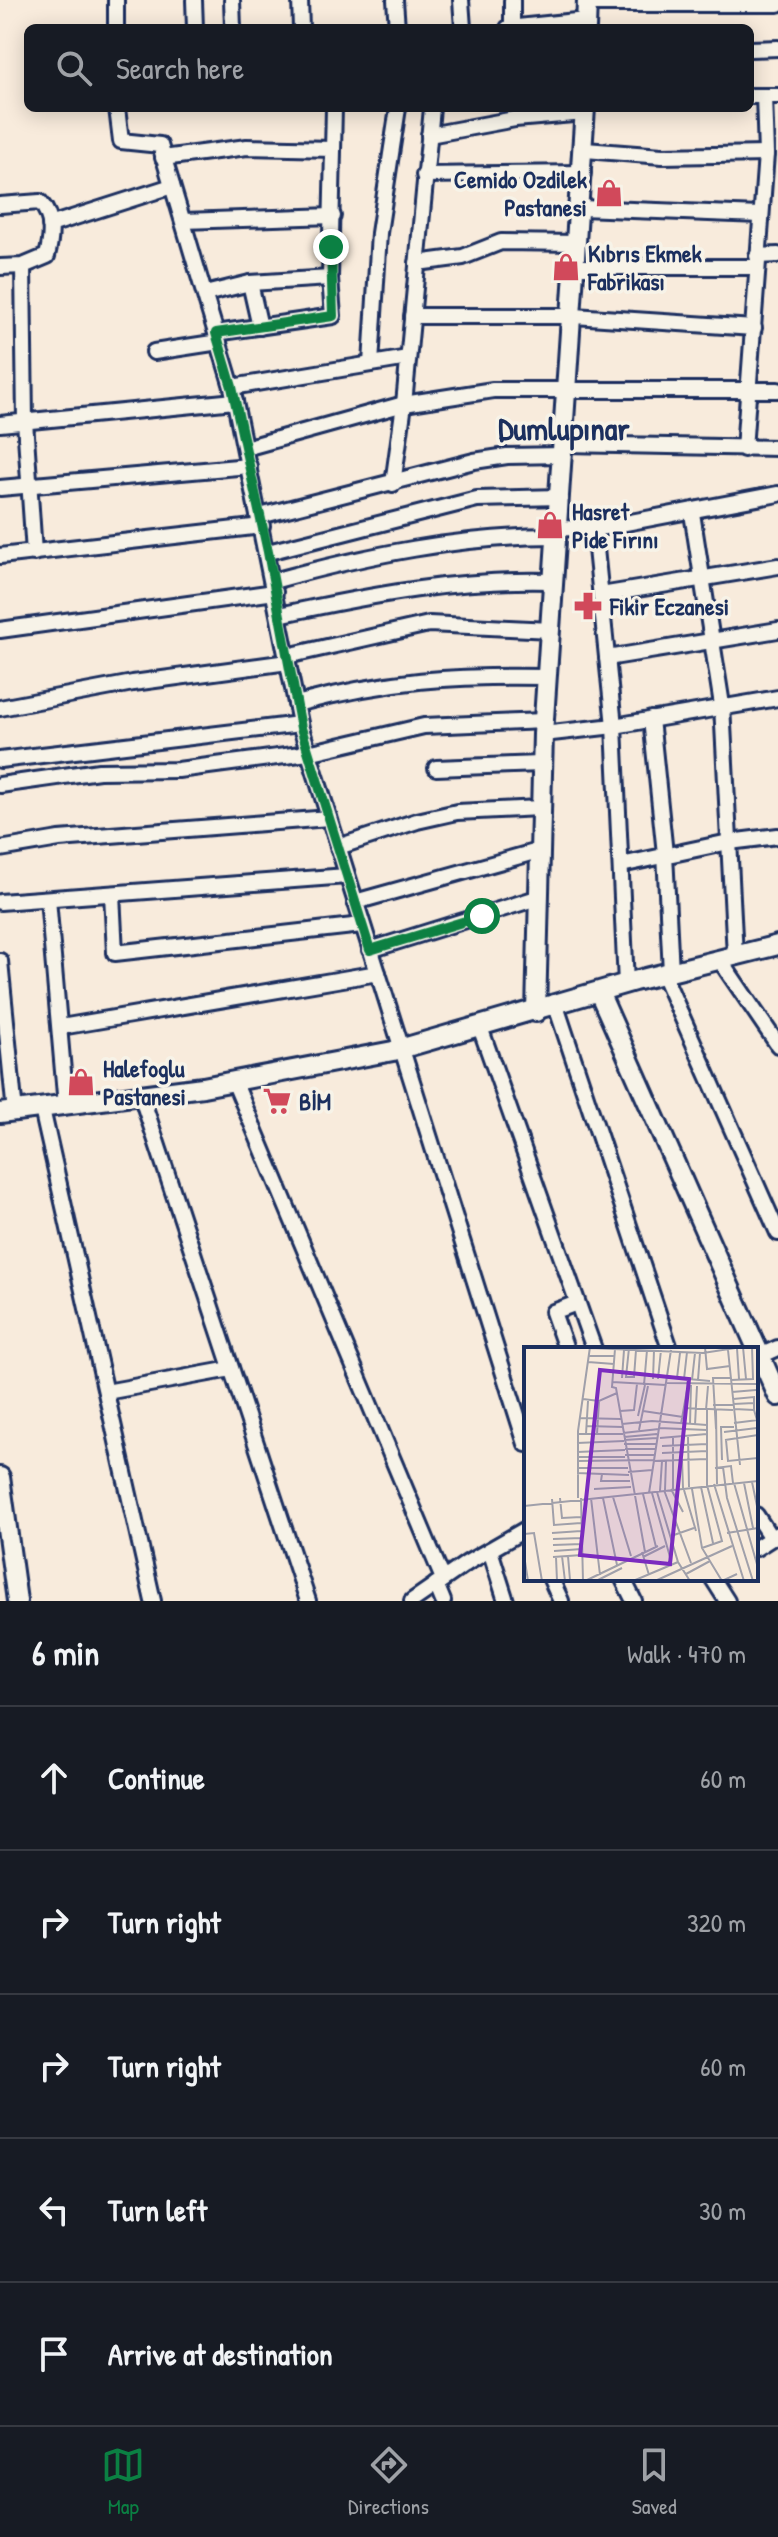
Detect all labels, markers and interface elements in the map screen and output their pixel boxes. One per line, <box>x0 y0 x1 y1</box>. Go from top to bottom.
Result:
search box <box>24 24 754 112</box>
icon: search <box>52 46 96 90</box>
text: Search here <box>116 48 244 88</box>
place label: Cemido Ozdilek Pastanesi <box>454 163 587 223</box>
shop icon: Cemido Ozdilek Pastanesi <box>594 178 624 208</box>
route end <box>313 229 349 265</box>
place label: Kıbrıs Ekmek Fabrikası <box>587 237 702 297</box>
shop icon: Kıbrıs Ekmek Fabrikası <box>551 252 581 282</box>
district label: Dumlupınar <box>498 407 630 451</box>
place label: Hasret Pide Fırını <box>572 495 659 555</box>
shop icon: Hasret Pide Fırını <box>535 510 565 540</box>
place label: Fikir Eczanesi <box>609 590 729 622</box>
pharmacy icon: Fikir Eczanesi <box>573 591 603 621</box>
route start <box>464 898 500 934</box>
place label: Halefoglu Pastanesi <box>103 1052 186 1112</box>
shop icon: Halefoglu Pastanesi <box>66 1067 96 1097</box>
place label: BİM <box>299 1085 331 1117</box>
supermarket icon: BİM <box>262 1086 292 1116</box>
inset map <box>524 1347 758 1581</box>
text: 6 min <box>32 1630 100 1676</box>
text: Walk · 470 m <box>627 1636 746 1671</box>
icon: ahead <box>32 1756 76 1800</box>
text: Continue <box>108 1758 205 1798</box>
text: 60 m <box>700 1761 746 1796</box>
icon: right <box>32 1900 76 1944</box>
text: Turn right <box>108 1902 221 1942</box>
text: 320 m <box>687 1905 746 1940</box>
icon: right <box>32 2044 76 2088</box>
text: Turn right <box>108 2046 221 2086</box>
text: 60 m <box>700 2049 746 2084</box>
icon: left <box>32 2188 76 2232</box>
text: Turn left <box>108 2190 207 2230</box>
text: 30 m <box>699 2193 746 2228</box>
icon: arrive <box>32 2332 76 2376</box>
text: Arrive at destination <box>108 2334 333 2374</box>
tab: Map <box>101 2443 145 2521</box>
tab: Directions <box>348 2443 429 2521</box>
tab: Saved <box>632 2443 677 2521</box>

